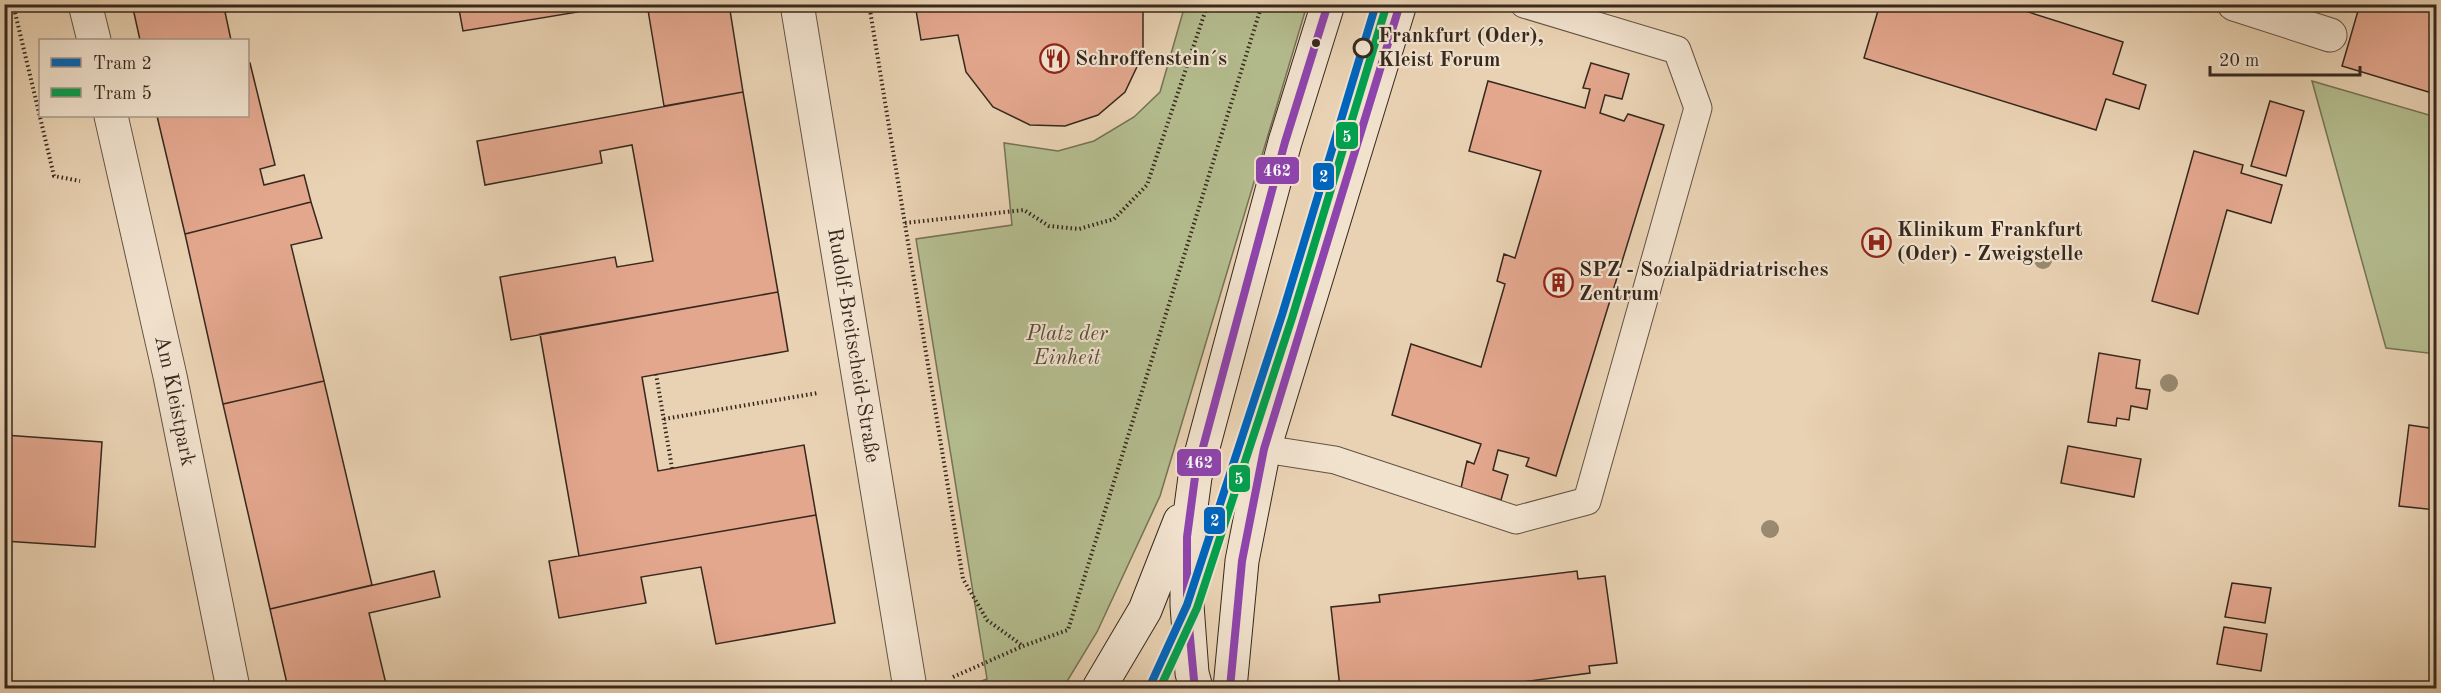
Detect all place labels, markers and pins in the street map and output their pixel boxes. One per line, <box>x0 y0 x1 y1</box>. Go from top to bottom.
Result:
place label: Frankfurt (Oder), Kleist Forum <box>1378 26 1544 71</box>
unlabelled marker <box>1310 37 1322 49</box>
marker: Frankfurt (Oder), Kleist Forum <box>1353 38 1373 58</box>
restaurant icon: Schroffenstein´s <box>1038 43 1070 75</box>
place label: Schroffenstein´s <box>1075 49 1227 70</box>
place label: Klinikum Frankfurt (Oder) - Zweigstelle <box>1897 220 2083 265</box>
hospital icon: Klinikum Frankfurt (Oder) - Zweigstelle <box>1860 226 1892 258</box>
place label: SPZ - Sozialpädriatrisches Zentrum <box>1579 260 1829 305</box>
building icon: SPZ - Sozialpädriatrisches Zentrum <box>1542 266 1574 298</box>

